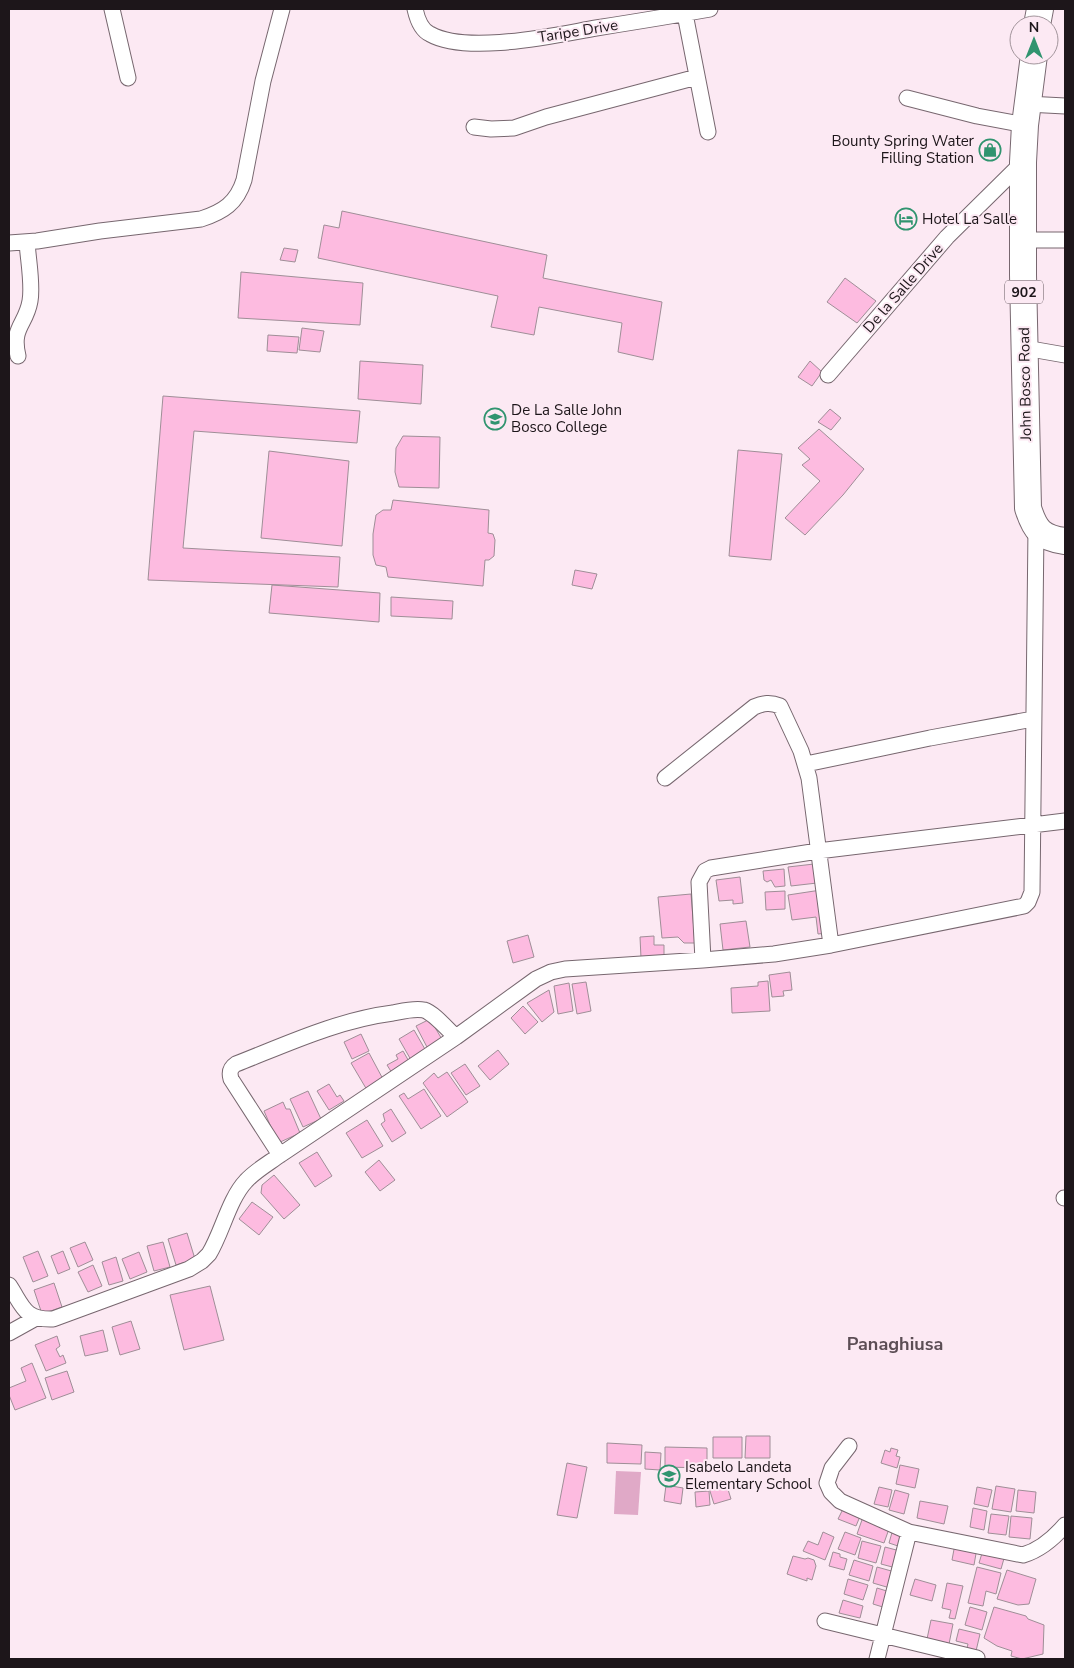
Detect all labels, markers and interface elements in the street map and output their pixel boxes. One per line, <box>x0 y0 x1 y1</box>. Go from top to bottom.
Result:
street label: Taripe Drive <box>537 15 620 47</box>
north arrow <box>1009 15 1059 65</box>
text: N <box>1029 18 1039 37</box>
place label: Bounty Spring Water Filling Station <box>832 131 975 168</box>
shop icon: Bounty Spring Water Filling Station <box>978 138 1002 162</box>
hotel icon: Hotel La Salle <box>894 207 918 231</box>
place label: Hotel La Salle <box>922 209 1017 229</box>
street label: De la Salle Drive <box>859 239 947 337</box>
road number: 902 <box>1005 280 1043 304</box>
street label: John Bosco Road <box>1014 327 1036 442</box>
place label: De La Salle John Bosco College <box>511 400 622 437</box>
school or university icon: De La Salle John Bosco College <box>483 407 507 431</box>
district label: Panaghiusa <box>847 1332 943 1356</box>
place label: Isabelo Landeta Elementary School <box>685 1457 812 1494</box>
school or university icon: Isabelo Landeta Elementary School <box>657 1464 681 1488</box>

